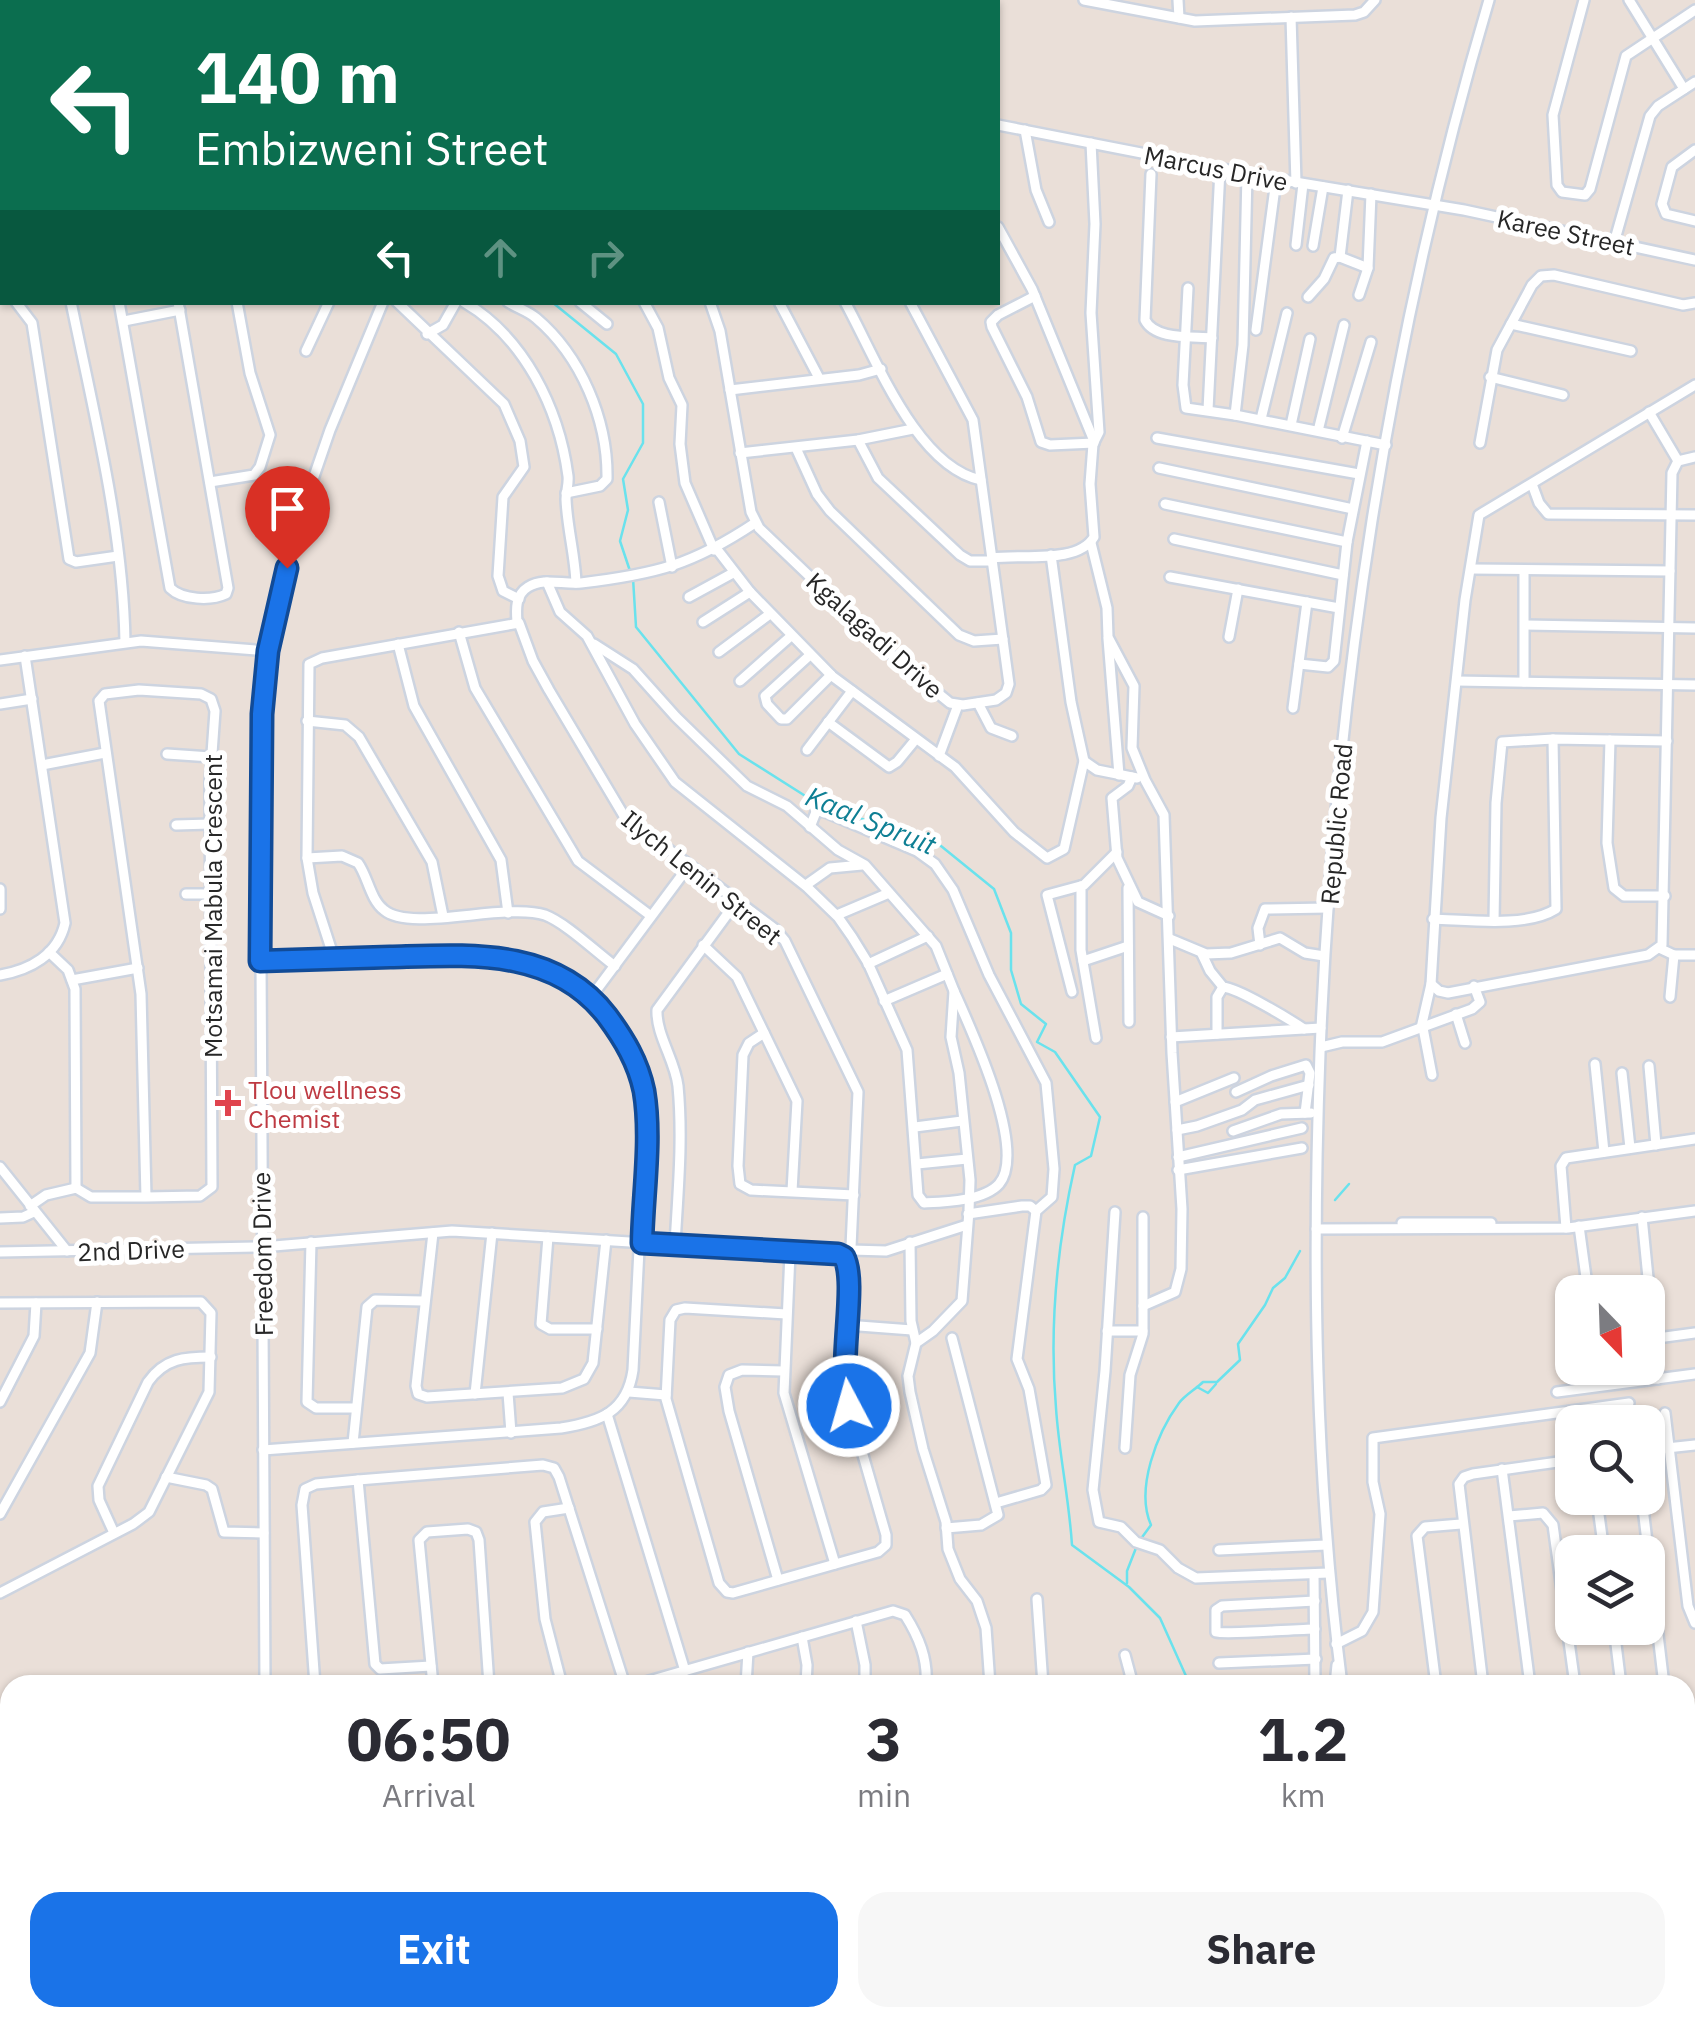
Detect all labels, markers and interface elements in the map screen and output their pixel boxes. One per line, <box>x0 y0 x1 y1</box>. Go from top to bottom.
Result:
text: 140 m <box>195 31 400 122</box>
icon: left <box>30 40 160 170</box>
text: Embizweni Street <box>195 119 549 177</box>
street label: Marcus Drive <box>1141 138 1291 198</box>
street label: Karee Street <box>1494 201 1638 263</box>
icon: left <box>368 230 423 285</box>
icon: ahead <box>473 230 528 285</box>
icon: right <box>578 230 633 285</box>
pin <box>245 466 330 569</box>
icon: arrive <box>260 481 315 536</box>
street label: Kgalagadi Drive <box>800 565 950 705</box>
street label: Republic Road <box>1313 742 1359 906</box>
street label: Motsamai Mabula Crescent <box>196 754 229 1058</box>
water label: Kaal Spruit <box>800 777 942 863</box>
street label: Ilych Lenin Street <box>615 802 789 952</box>
place label: Tlou wellness Chemist <box>248 1073 402 1135</box>
marker: Tlou wellness Chemist <box>217 1092 239 1114</box>
street label: Freedom Drive <box>244 1172 280 1336</box>
street label: 2nd Drive <box>77 1232 185 1268</box>
north arrow <box>1555 1275 1665 1385</box>
map controls <box>1555 1275 1665 1645</box>
position arrow <box>797 1354 901 1458</box>
button: search <box>1555 1405 1665 1515</box>
button: layers <box>1555 1535 1665 1645</box>
text: 06:50 <box>347 1699 510 1778</box>
text: 3 <box>866 1699 902 1778</box>
text: 1.2 <box>1258 1699 1348 1778</box>
text: Arrival <box>382 1774 475 1816</box>
text: min <box>857 1774 911 1816</box>
text: km <box>1281 1774 1325 1816</box>
button: Exit <box>30 1892 838 2007</box>
button: Share <box>858 1892 1665 2007</box>

